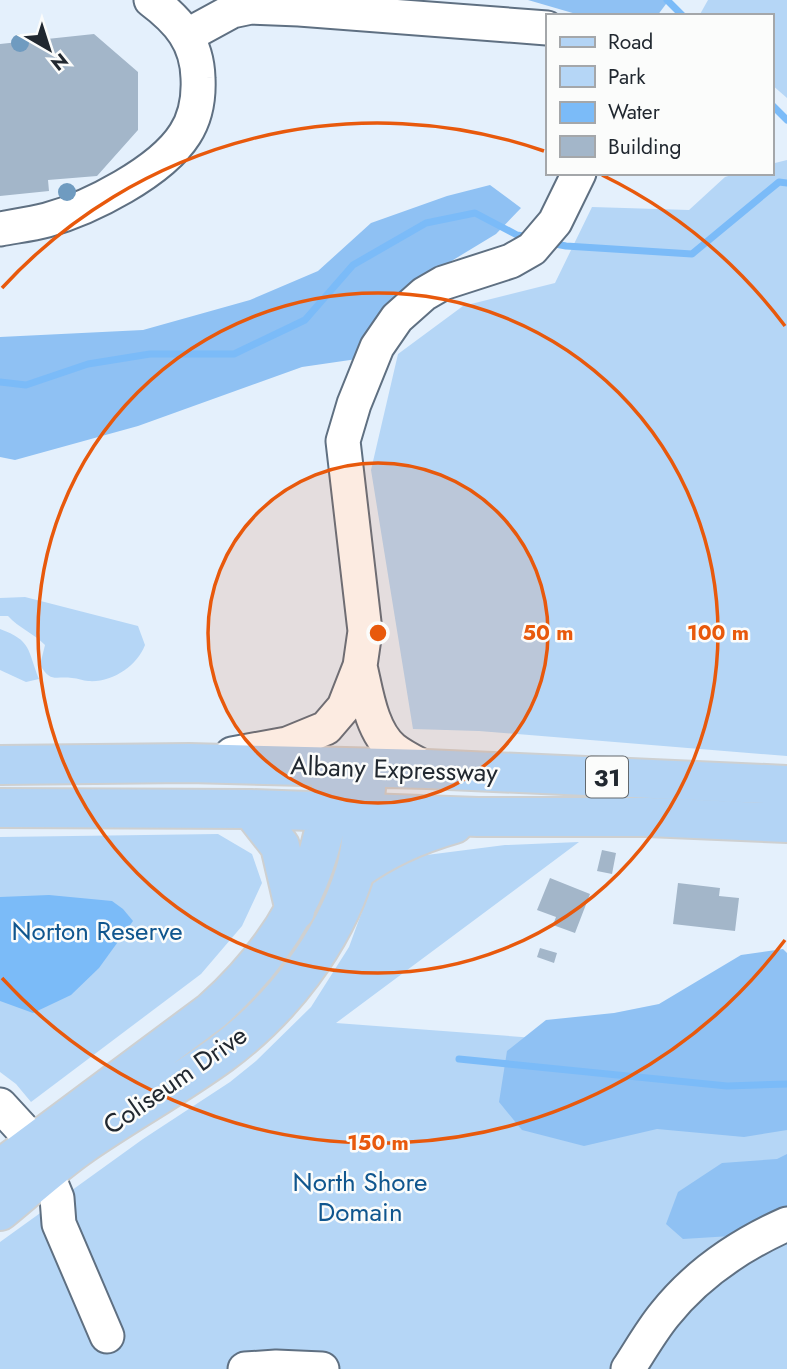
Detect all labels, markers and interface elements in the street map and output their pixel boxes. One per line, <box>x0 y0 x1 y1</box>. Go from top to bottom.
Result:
north arrow <box>14 14 84 84</box>
legend <box>546 14 773 175</box>
text: Road <box>608 27 653 57</box>
text: N <box>45 47 74 77</box>
text: Park <box>608 62 646 92</box>
text: Water <box>608 97 661 127</box>
text: Building <box>608 132 681 162</box>
text: 50 m <box>523 618 573 648</box>
text: 100 m <box>687 618 749 648</box>
centre of rings <box>366 621 390 645</box>
street label: Albany Expressway <box>290 746 499 792</box>
road number: 31 <box>586 756 628 798</box>
park label: Norton Reserve <box>11 912 183 950</box>
street label: Coliseum Drive <box>95 1016 255 1144</box>
text: 150 m <box>347 1128 409 1158</box>
park label: North Shore Domain <box>293 1163 427 1231</box>

